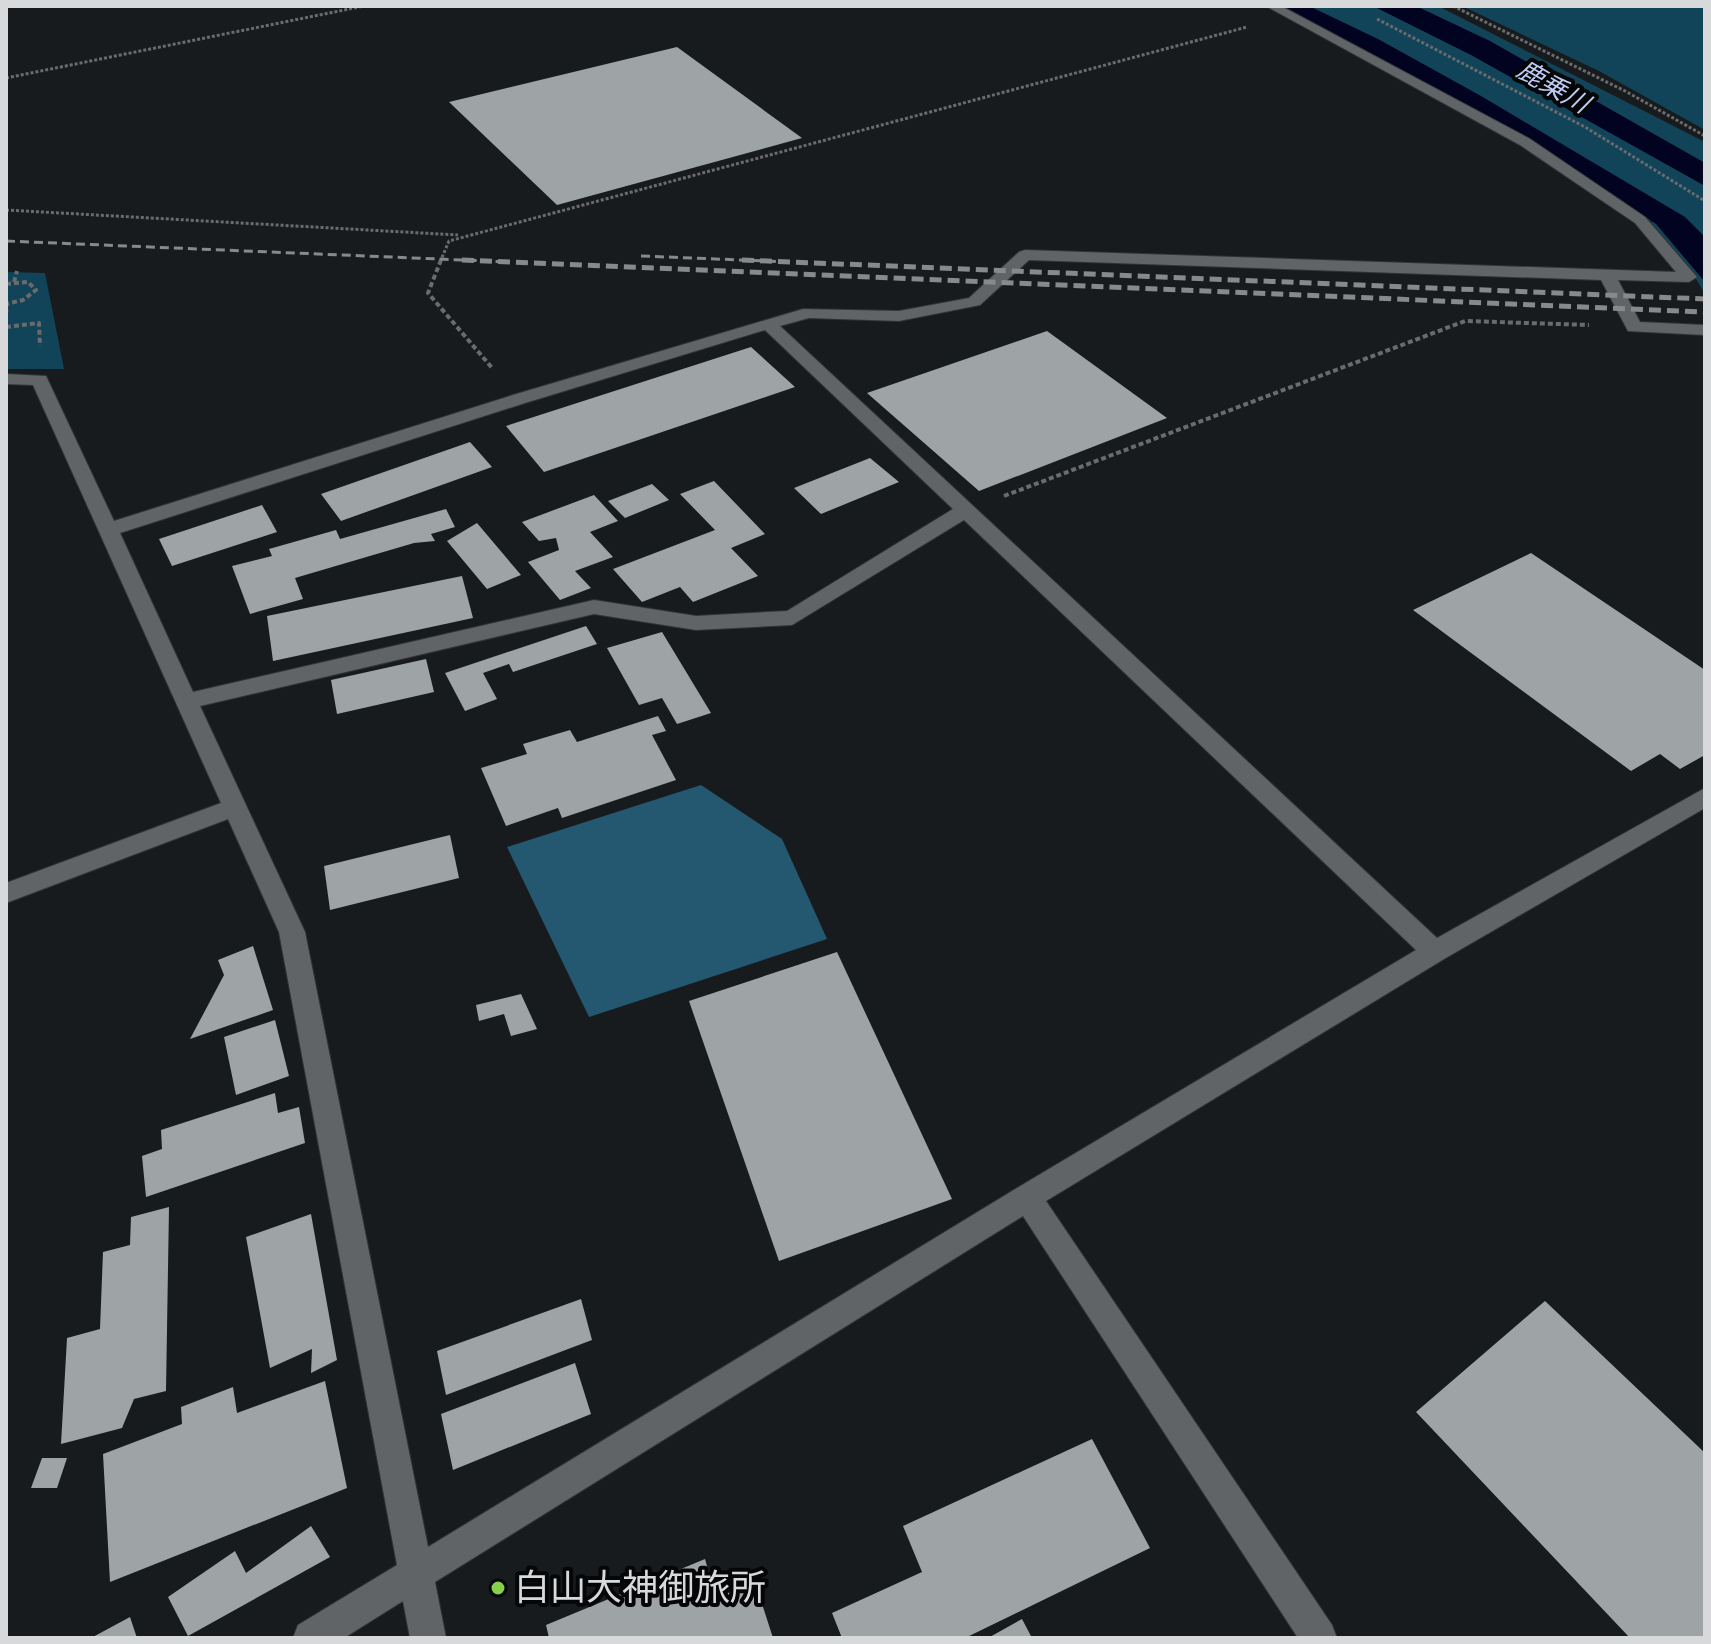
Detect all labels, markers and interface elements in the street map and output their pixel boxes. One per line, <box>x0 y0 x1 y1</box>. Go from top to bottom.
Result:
water label: 鹿乗川 <box>1511 54 1597 121</box>
place label: 白山大神御旅所 <box>514 1567 766 1609</box>
marker: 白山大神御旅所 <box>489 1579 507 1597</box>

